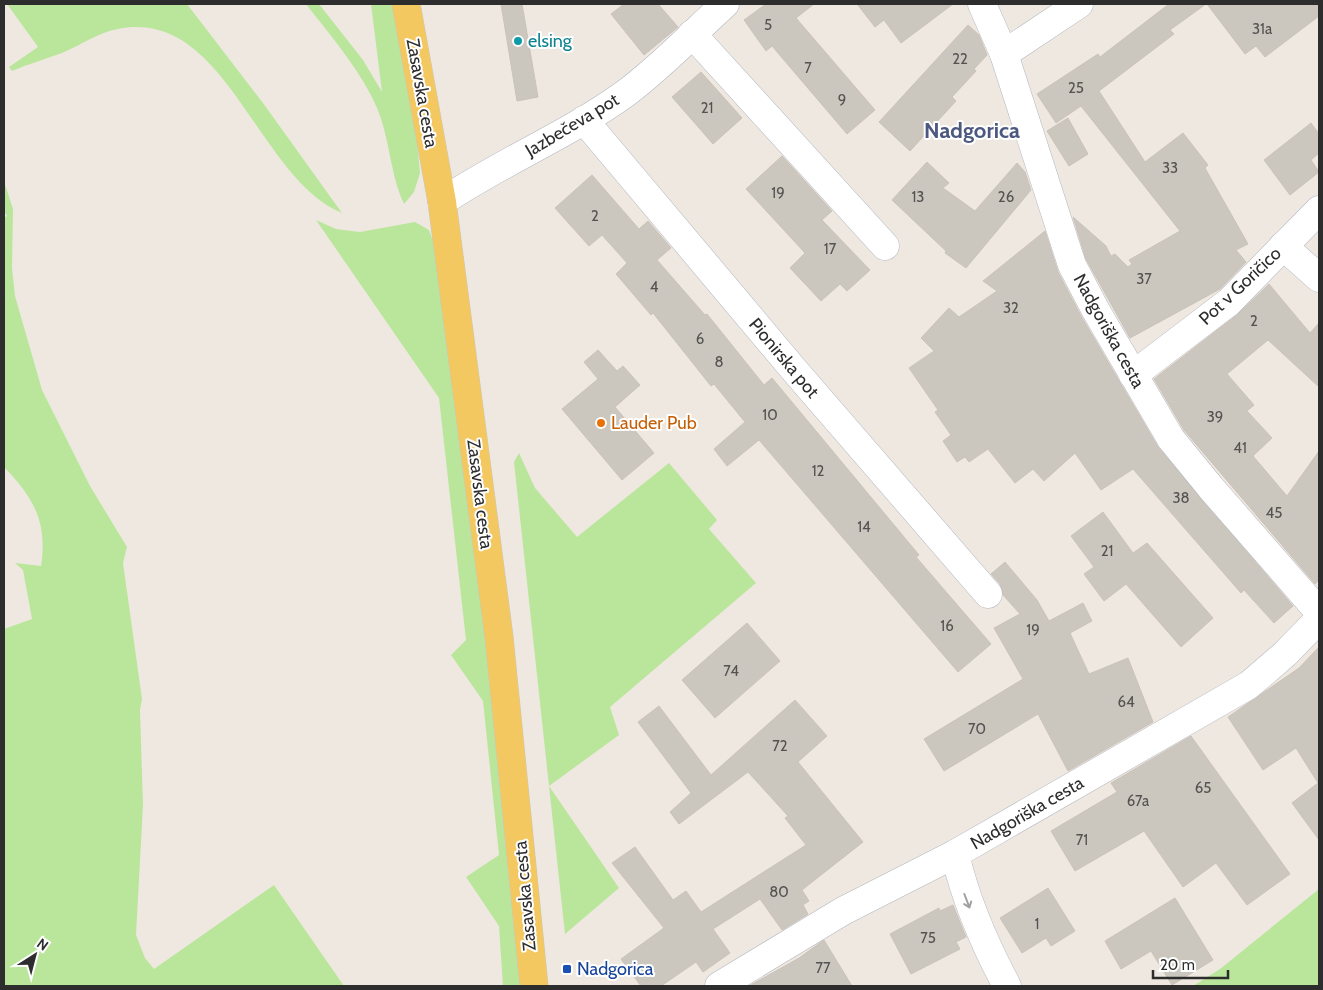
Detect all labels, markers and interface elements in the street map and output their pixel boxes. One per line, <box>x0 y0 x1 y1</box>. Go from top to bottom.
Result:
house number: 5 <box>764 16 772 34</box>
house number: 31a <box>1252 20 1273 38</box>
place label: elsing <box>528 30 573 52</box>
marker: elsing <box>512 35 524 47</box>
street label: Zasavska cesta <box>402 37 442 150</box>
house number: 22 <box>952 50 968 68</box>
house number: 7 <box>804 59 812 77</box>
house number: 25 <box>1068 79 1084 97</box>
street label: Jazbečeva pot <box>520 88 623 162</box>
house number: 9 <box>838 91 846 109</box>
house number: 21 <box>701 99 713 117</box>
district label: Nadgorica <box>924 117 1020 144</box>
house number: 33 <box>1162 159 1178 177</box>
house number: 19 <box>771 184 785 202</box>
house number: 13 <box>911 188 925 206</box>
house number: 26 <box>998 188 1014 206</box>
house number: 2 <box>591 207 599 225</box>
house number: 17 <box>824 240 837 258</box>
street label: Pot v Goričico <box>1194 242 1286 330</box>
street label: Nadgoriška cesta <box>1069 270 1150 392</box>
house number: 37 <box>1136 270 1152 288</box>
house number: 4 <box>650 278 659 296</box>
house number: 32 <box>1003 299 1019 317</box>
house number: 2 <box>1250 312 1258 330</box>
street label: Pionirska pot <box>744 314 824 402</box>
house number: 6 <box>696 330 704 348</box>
house number: 8 <box>714 353 724 371</box>
house number: 10 <box>762 406 778 424</box>
house number: 39 <box>1207 408 1223 426</box>
place label: Lauder Pub <box>611 412 697 434</box>
marker: Lauder Pub <box>595 417 607 429</box>
street label: Zasavska cesta <box>462 438 498 550</box>
house number: 41 <box>1233 439 1247 457</box>
house number: 12 <box>812 462 825 480</box>
house number: 38 <box>1172 489 1190 507</box>
house number: 45 <box>1266 504 1282 522</box>
house number: 14 <box>857 518 871 536</box>
house number: 21 <box>1101 542 1113 560</box>
house number: 16 <box>940 617 954 635</box>
house number: 19 <box>1026 621 1040 639</box>
house number: 74 <box>723 662 739 680</box>
house number: 64 <box>1117 693 1135 711</box>
house number: 70 <box>968 720 986 738</box>
house number: 72 <box>772 737 788 755</box>
street label: Nadgoriška cesta <box>966 772 1088 854</box>
house number: 65 <box>1195 779 1211 797</box>
house number: 67a <box>1127 792 1150 810</box>
house number: 71 <box>1076 831 1088 849</box>
street label: Zasavska cesta <box>509 840 541 952</box>
house number: 80 <box>769 883 789 901</box>
one-way arrow <box>963 893 973 908</box>
house number: 1 <box>1035 915 1039 933</box>
house number: 75 <box>920 929 936 947</box>
north arrow <box>10 930 60 980</box>
text: N <box>33 934 52 955</box>
scale bar <box>1153 948 1228 980</box>
text: 20 m <box>1160 956 1195 974</box>
place label: Nadgorica <box>577 958 654 980</box>
house number: 77 <box>815 959 831 977</box>
marker: Nadgorica <box>561 963 573 975</box>

